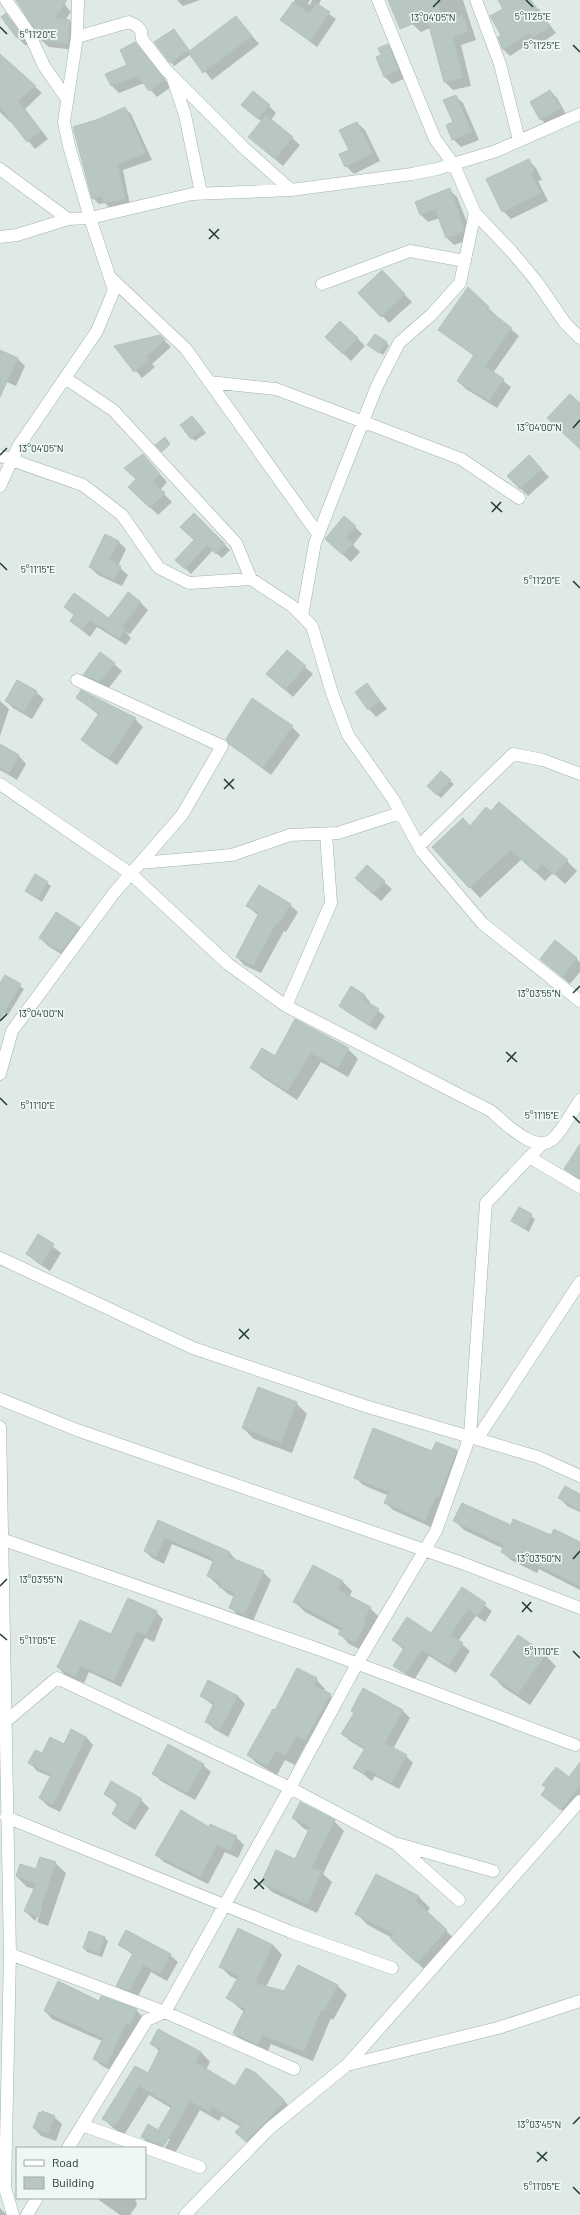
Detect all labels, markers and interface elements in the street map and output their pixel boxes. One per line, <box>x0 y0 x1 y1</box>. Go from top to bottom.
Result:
text: 5°11'25"E <box>515 10 551 22</box>
text: 13°04'05"N <box>411 11 455 23</box>
text: 5°11'20"E <box>20 28 57 40</box>
text: 5°11'25"E <box>524 39 560 51</box>
text: 13°04'00"N <box>516 421 562 433</box>
text: 13°04'05"N <box>19 442 63 454</box>
text: 5°11'15"E <box>21 563 55 575</box>
text: 5°11'20"E <box>524 574 561 586</box>
text: 13°03'55"N <box>517 987 561 999</box>
text: 13°04'00"N <box>18 1007 64 1019</box>
text: 5°11'10"E <box>20 1099 56 1111</box>
text: 5°11'15"E <box>525 1109 559 1121</box>
text: 13°03'50"N <box>517 1552 561 1564</box>
text: 13°03'55"N <box>19 1573 63 1585</box>
text: 5°11'05"E <box>20 1634 56 1646</box>
text: 5°11'10"E <box>524 1645 560 1657</box>
text: 13°03'45"N <box>517 2118 561 2130</box>
legend <box>16 2147 146 2199</box>
text: Road <box>52 2155 79 2169</box>
text: Building <box>52 2175 94 2189</box>
text: 5°11'05"E <box>524 2180 560 2192</box>

